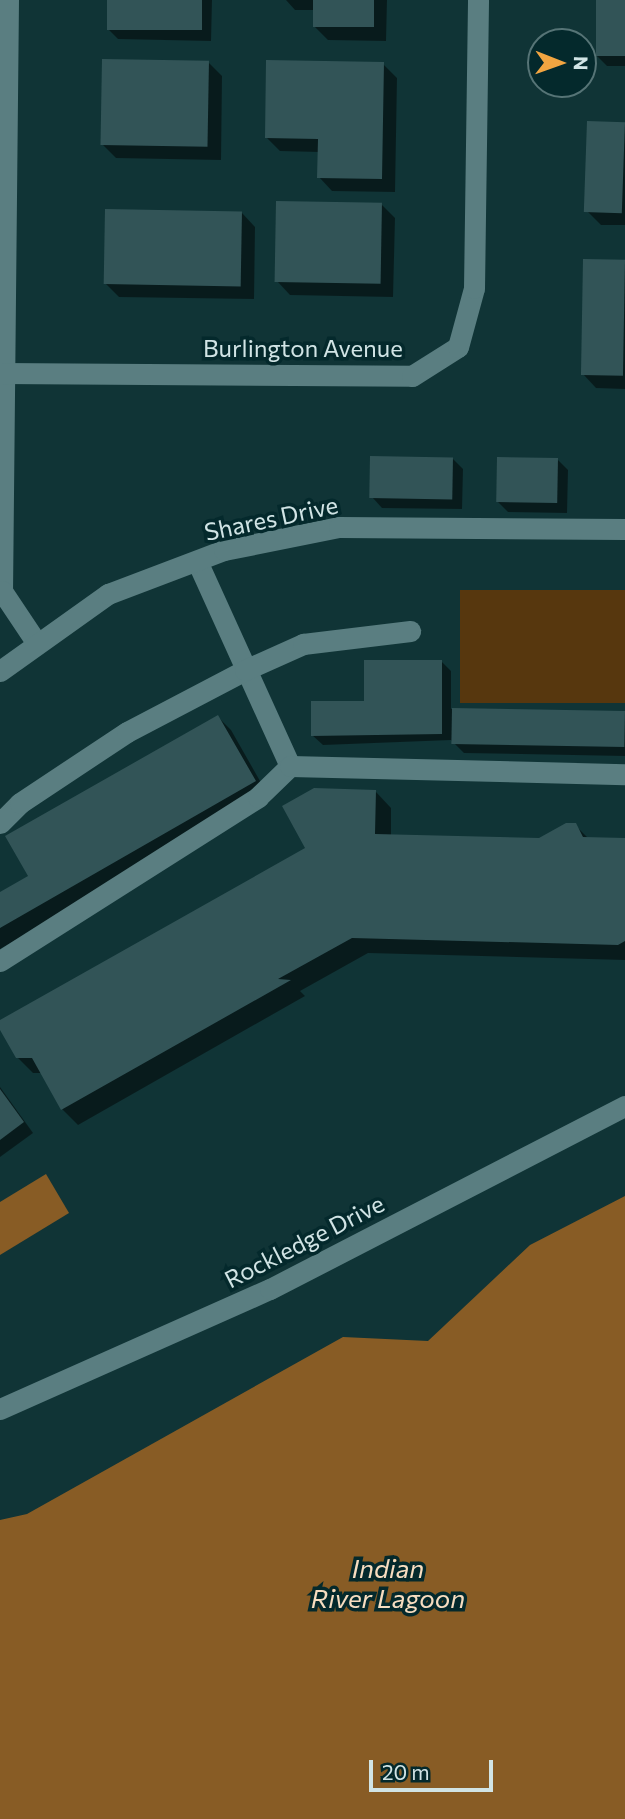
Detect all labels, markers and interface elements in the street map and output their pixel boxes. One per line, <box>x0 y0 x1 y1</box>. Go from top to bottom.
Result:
north arrow <box>527 28 597 98</box>
text: N <box>570 56 593 71</box>
street label: Burlington Avenue <box>203 334 403 362</box>
street label: Shares Drive <box>202 490 340 546</box>
street label: Rockledge Drive <box>219 1188 389 1294</box>
water label: Indian River Lagoon <box>311 1552 465 1614</box>
scale bar <box>373 1745 497 1789</box>
text: 20 m <box>382 1759 430 1784</box>

